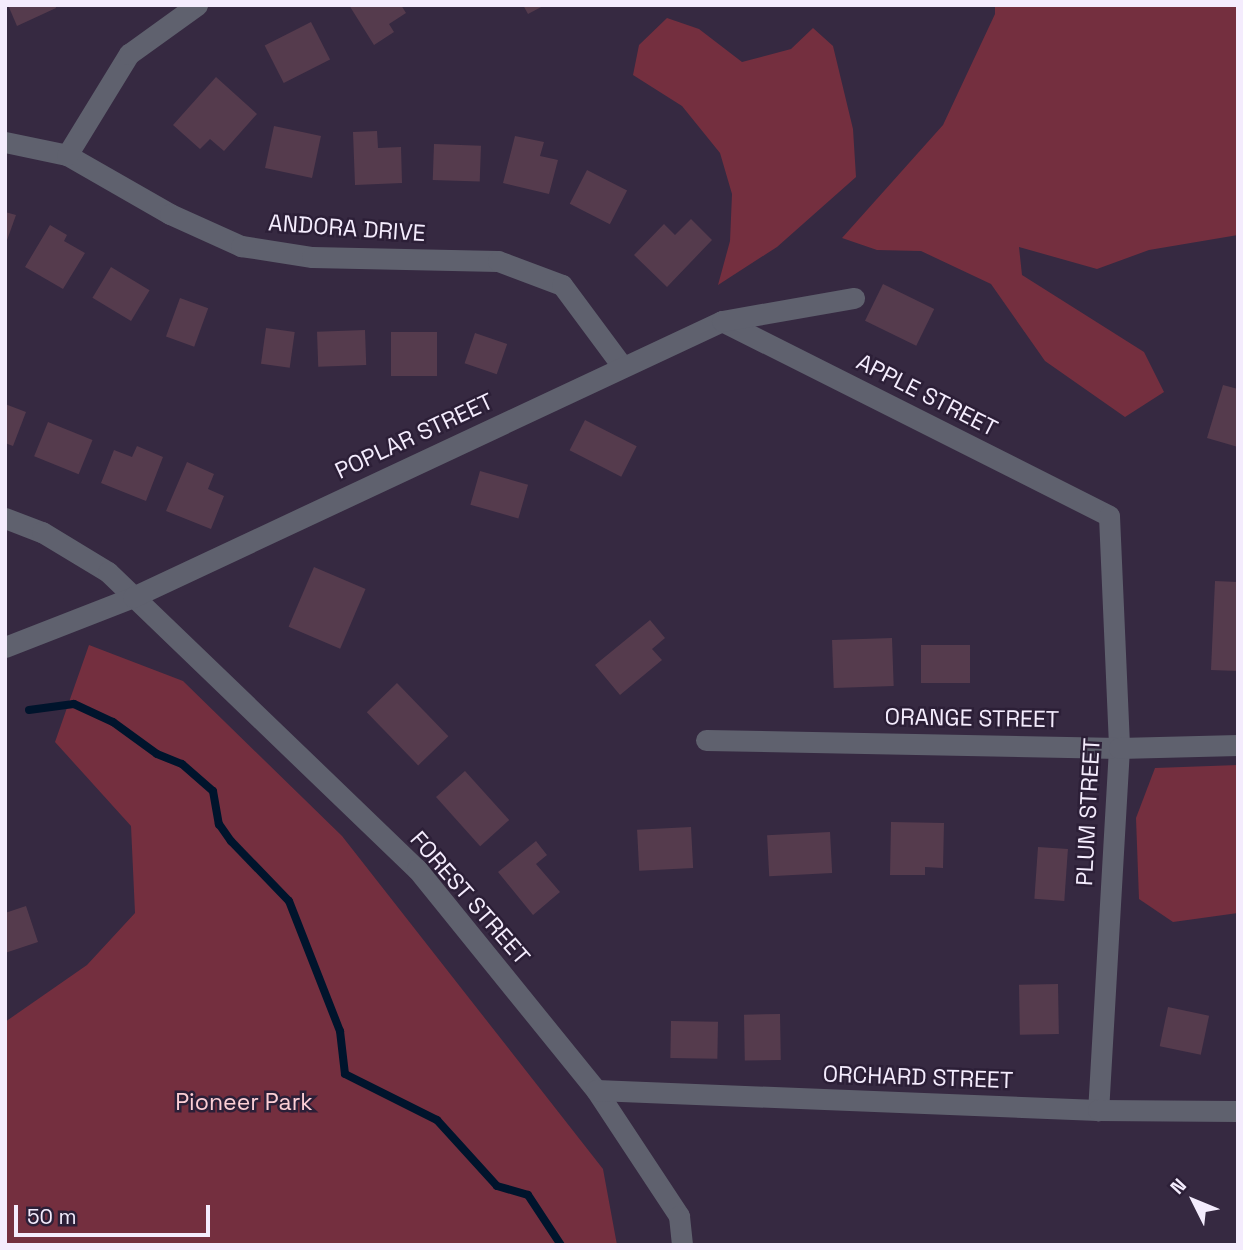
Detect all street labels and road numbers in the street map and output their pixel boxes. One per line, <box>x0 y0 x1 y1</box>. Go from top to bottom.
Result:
street label: ANDORA DRIVE <box>267 209 427 247</box>
street label: APPLE STREET <box>852 348 1002 442</box>
street label: POPLAR STREET <box>331 387 497 485</box>
street label: ORANGE STREET <box>884 703 1060 733</box>
street label: PLUM STREET <box>1070 737 1106 887</box>
street label: FOREST STREET <box>404 825 536 971</box>
street label: ORCHARD STREET <box>822 1060 1014 1094</box>

